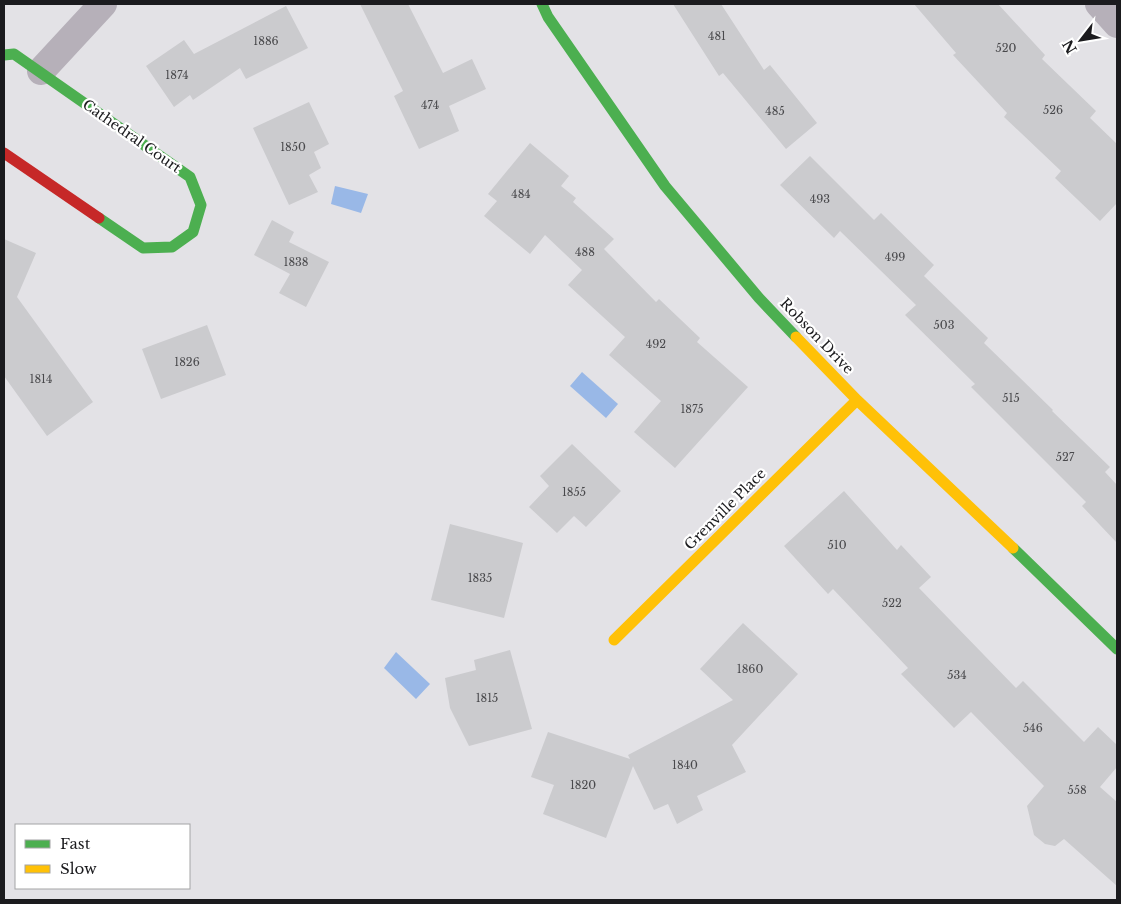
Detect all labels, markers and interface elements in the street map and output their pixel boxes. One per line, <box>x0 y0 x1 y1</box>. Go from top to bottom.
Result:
north arrow <box>1056 15 1106 65</box>
house number: 481 <box>708 29 726 43</box>
house number: 1886 <box>253 34 279 48</box>
text: N <box>1059 36 1081 57</box>
house number: 520 <box>996 41 1017 55</box>
house number: 1874 <box>165 68 189 82</box>
street label: Cathedral Court <box>79 95 185 177</box>
house number: 474 <box>421 98 439 112</box>
house number: 526 <box>1043 103 1063 117</box>
house number: 485 <box>765 104 785 118</box>
house number: 1850 <box>280 140 306 154</box>
house number: 484 <box>511 187 531 201</box>
house number: 493 <box>810 192 830 206</box>
house number: 488 <box>575 245 595 259</box>
house number: 499 <box>885 250 905 264</box>
house number: 1838 <box>283 255 309 269</box>
street label: Robson Drive <box>776 294 858 378</box>
house number: 503 <box>934 318 955 332</box>
house number: 492 <box>646 337 666 351</box>
house number: 1826 <box>174 355 200 369</box>
house number: 1814 <box>30 372 52 386</box>
house number: 515 <box>1002 391 1020 405</box>
house number: 1875 <box>680 402 704 416</box>
house number: 527 <box>1056 450 1075 464</box>
street label: Grenville Place <box>680 464 770 554</box>
house number: 1855 <box>562 485 586 499</box>
house number: 510 <box>827 538 847 552</box>
house number: 1835 <box>468 571 492 585</box>
house number: 522 <box>882 596 902 610</box>
house number: 1860 <box>737 662 763 676</box>
house number: 534 <box>947 668 967 682</box>
house number: 1815 <box>476 691 498 705</box>
house number: 546 <box>1023 721 1043 735</box>
house number: 1840 <box>672 758 698 772</box>
house number: 1820 <box>570 778 596 792</box>
house number: 558 <box>1067 783 1087 797</box>
legend <box>15 824 190 889</box>
text: Fast <box>60 834 91 853</box>
text: Slow <box>60 859 97 878</box>

